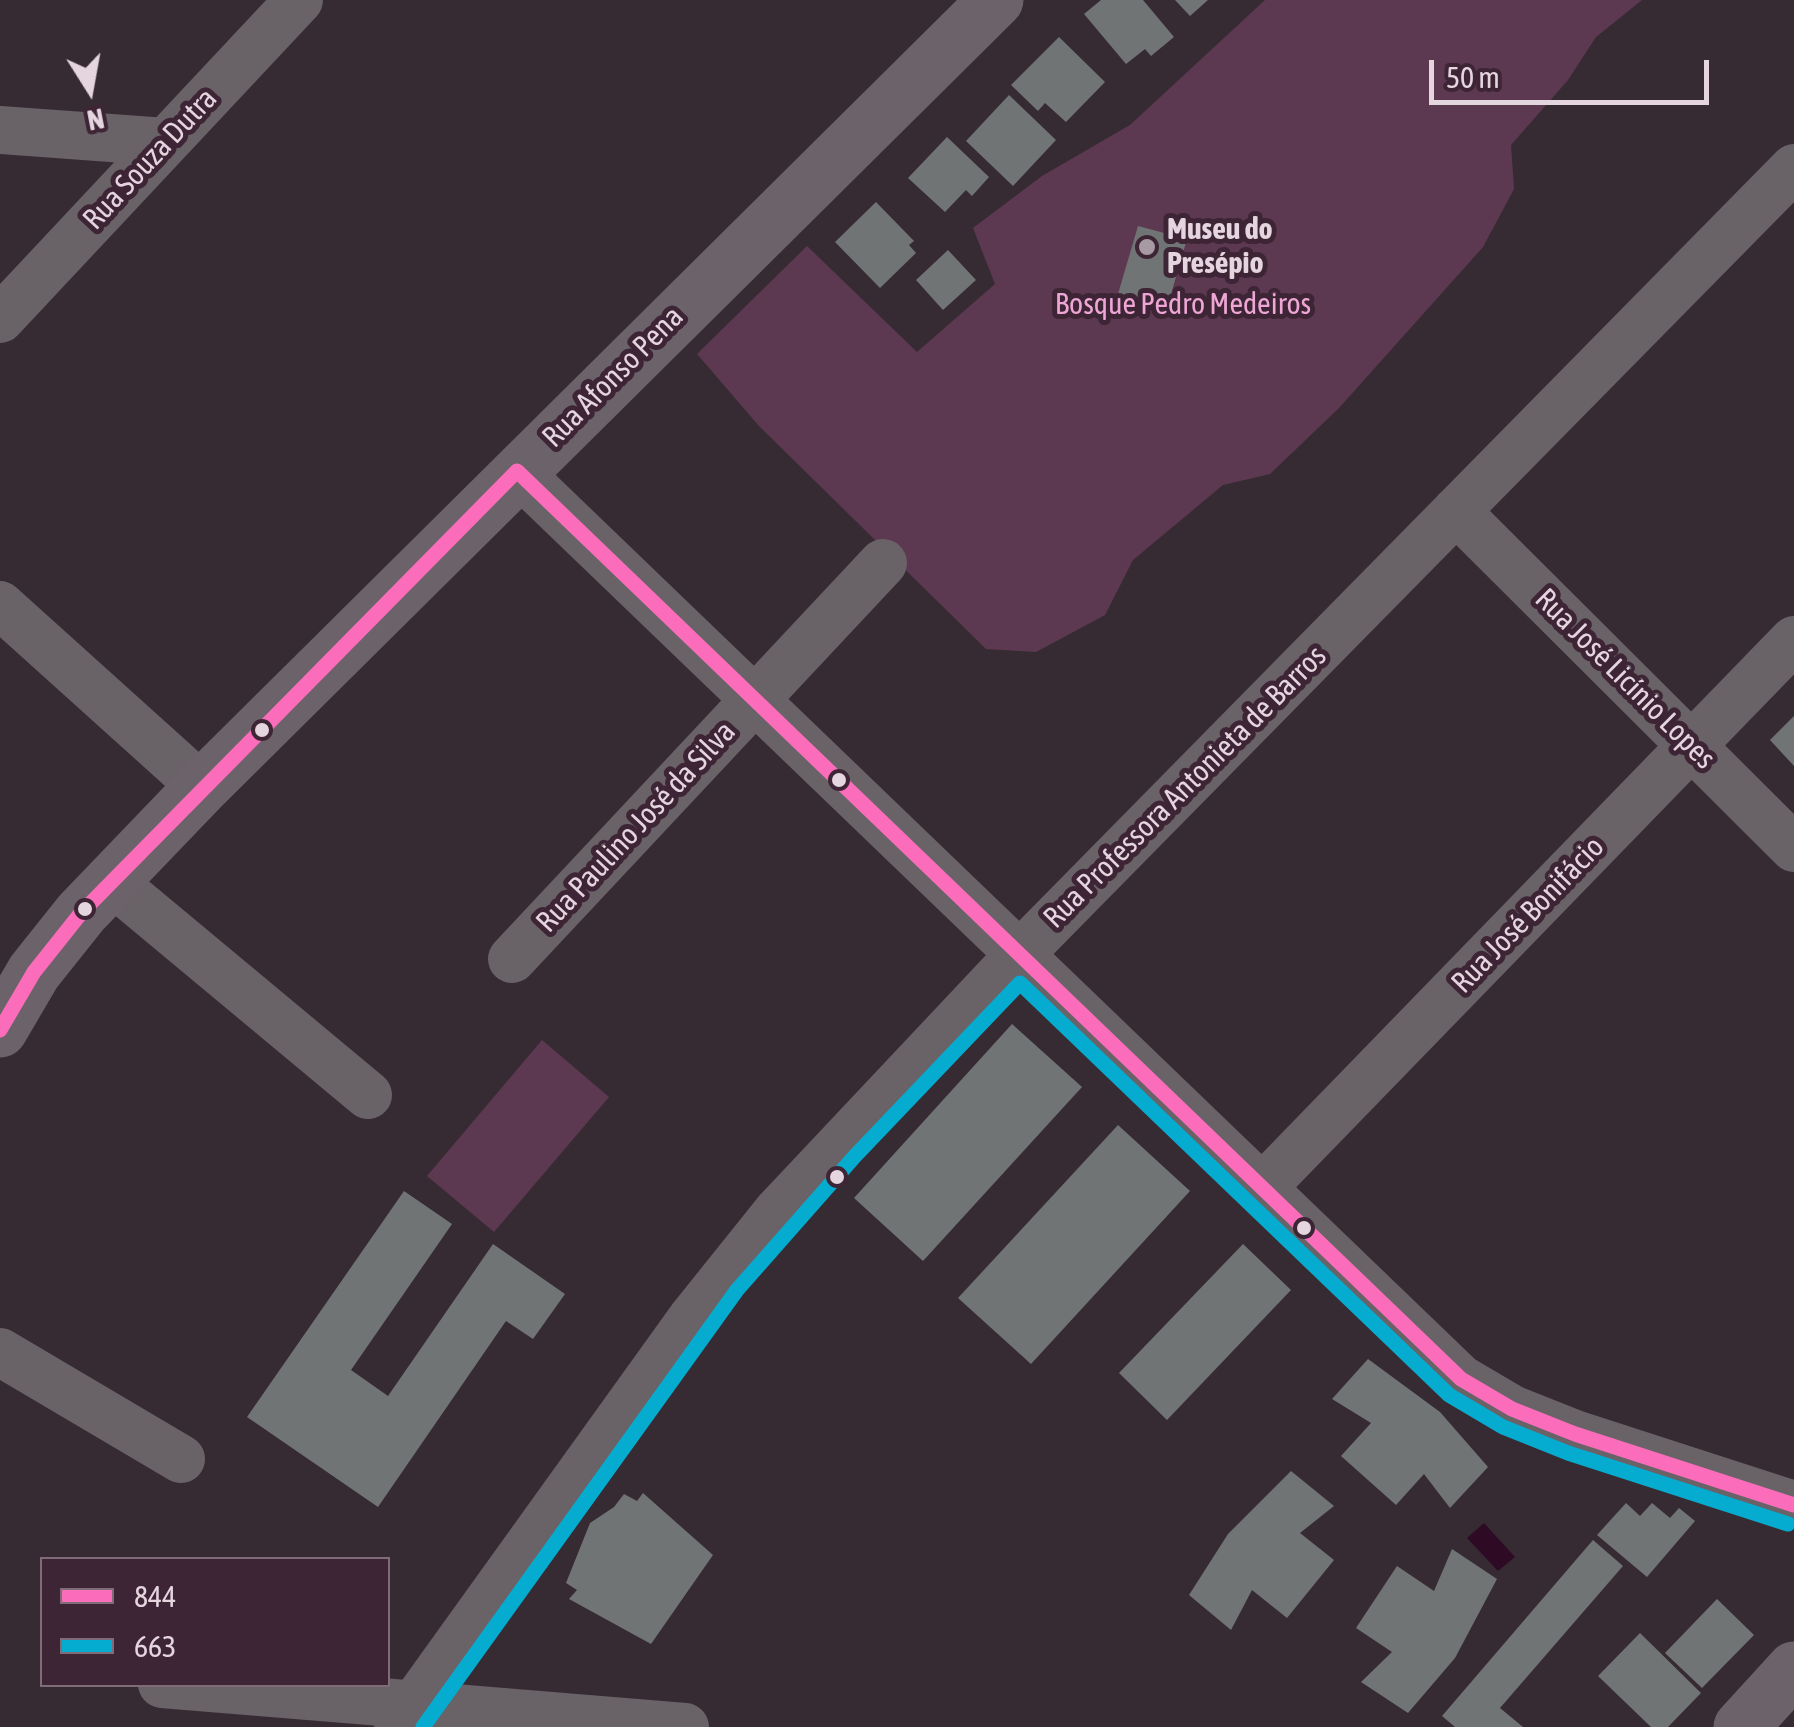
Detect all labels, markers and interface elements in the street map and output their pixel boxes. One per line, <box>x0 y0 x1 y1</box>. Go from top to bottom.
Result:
north arrow <box>40 40 140 140</box>
scale bar <box>1434 40 1714 102</box>
text: 50 m <box>1446 60 1500 94</box>
street label: Rua Souza Dutra <box>76 81 224 237</box>
text: N <box>85 102 107 137</box>
place label: Museu do Presépio <box>1167 212 1273 282</box>
marker: Museu do Presépio <box>1136 236 1158 258</box>
park label: Bosque Pedro Medeiros <box>1055 287 1311 323</box>
street label: Rua Afonso Pena <box>535 299 691 455</box>
street label: Rua José Licínio Lopes <box>1527 581 1723 777</box>
street label: Rua Professora Antonieta de Barros <box>1036 638 1334 936</box>
street label: Rua Paulino José da Silva <box>529 714 743 940</box>
unlabelled marker <box>252 720 272 740</box>
unlabelled marker <box>829 770 849 790</box>
street label: Rua José Bonifácio <box>1444 829 1612 1001</box>
unlabelled marker <box>75 899 95 919</box>
unlabelled marker <box>827 1167 847 1187</box>
unlabelled marker <box>1294 1218 1314 1238</box>
legend <box>40 1557 390 1687</box>
text: 844 <box>134 1579 176 1613</box>
text: 663 <box>134 1629 176 1663</box>

